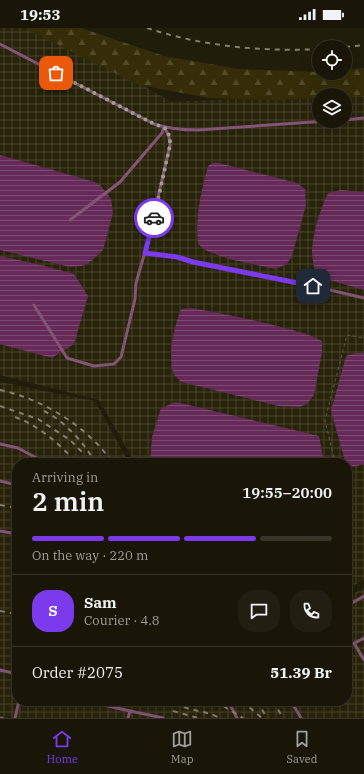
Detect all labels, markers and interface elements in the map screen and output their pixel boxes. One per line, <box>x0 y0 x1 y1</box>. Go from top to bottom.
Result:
text: 19:53 <box>20 5 61 24</box>
map controls <box>312 40 352 128</box>
button: locate <box>312 40 352 80</box>
pin <box>39 56 73 90</box>
icon: bag <box>45 62 67 84</box>
button: layers <box>312 88 352 128</box>
courier <box>134 198 174 238</box>
icon: car <box>143 207 165 229</box>
pin <box>296 269 330 303</box>
icon: home <box>302 275 324 297</box>
text: Arriving in <box>32 469 98 486</box>
text: 19:55–20:00 <box>242 483 332 502</box>
text: 2 min <box>32 484 104 518</box>
text: On the way · 220 m <box>32 547 148 564</box>
button: chat <box>238 590 280 632</box>
button: phone <box>290 590 332 632</box>
text: Sam <box>84 593 117 612</box>
text: S <box>48 601 58 620</box>
text: Courier · 4.8 <box>84 612 160 629</box>
text: Order #2075 <box>32 663 123 682</box>
text: 51.39 Br <box>270 663 332 682</box>
tab: Home <box>47 728 78 766</box>
tab: Map <box>171 728 193 766</box>
tab: Saved <box>287 728 317 766</box>

